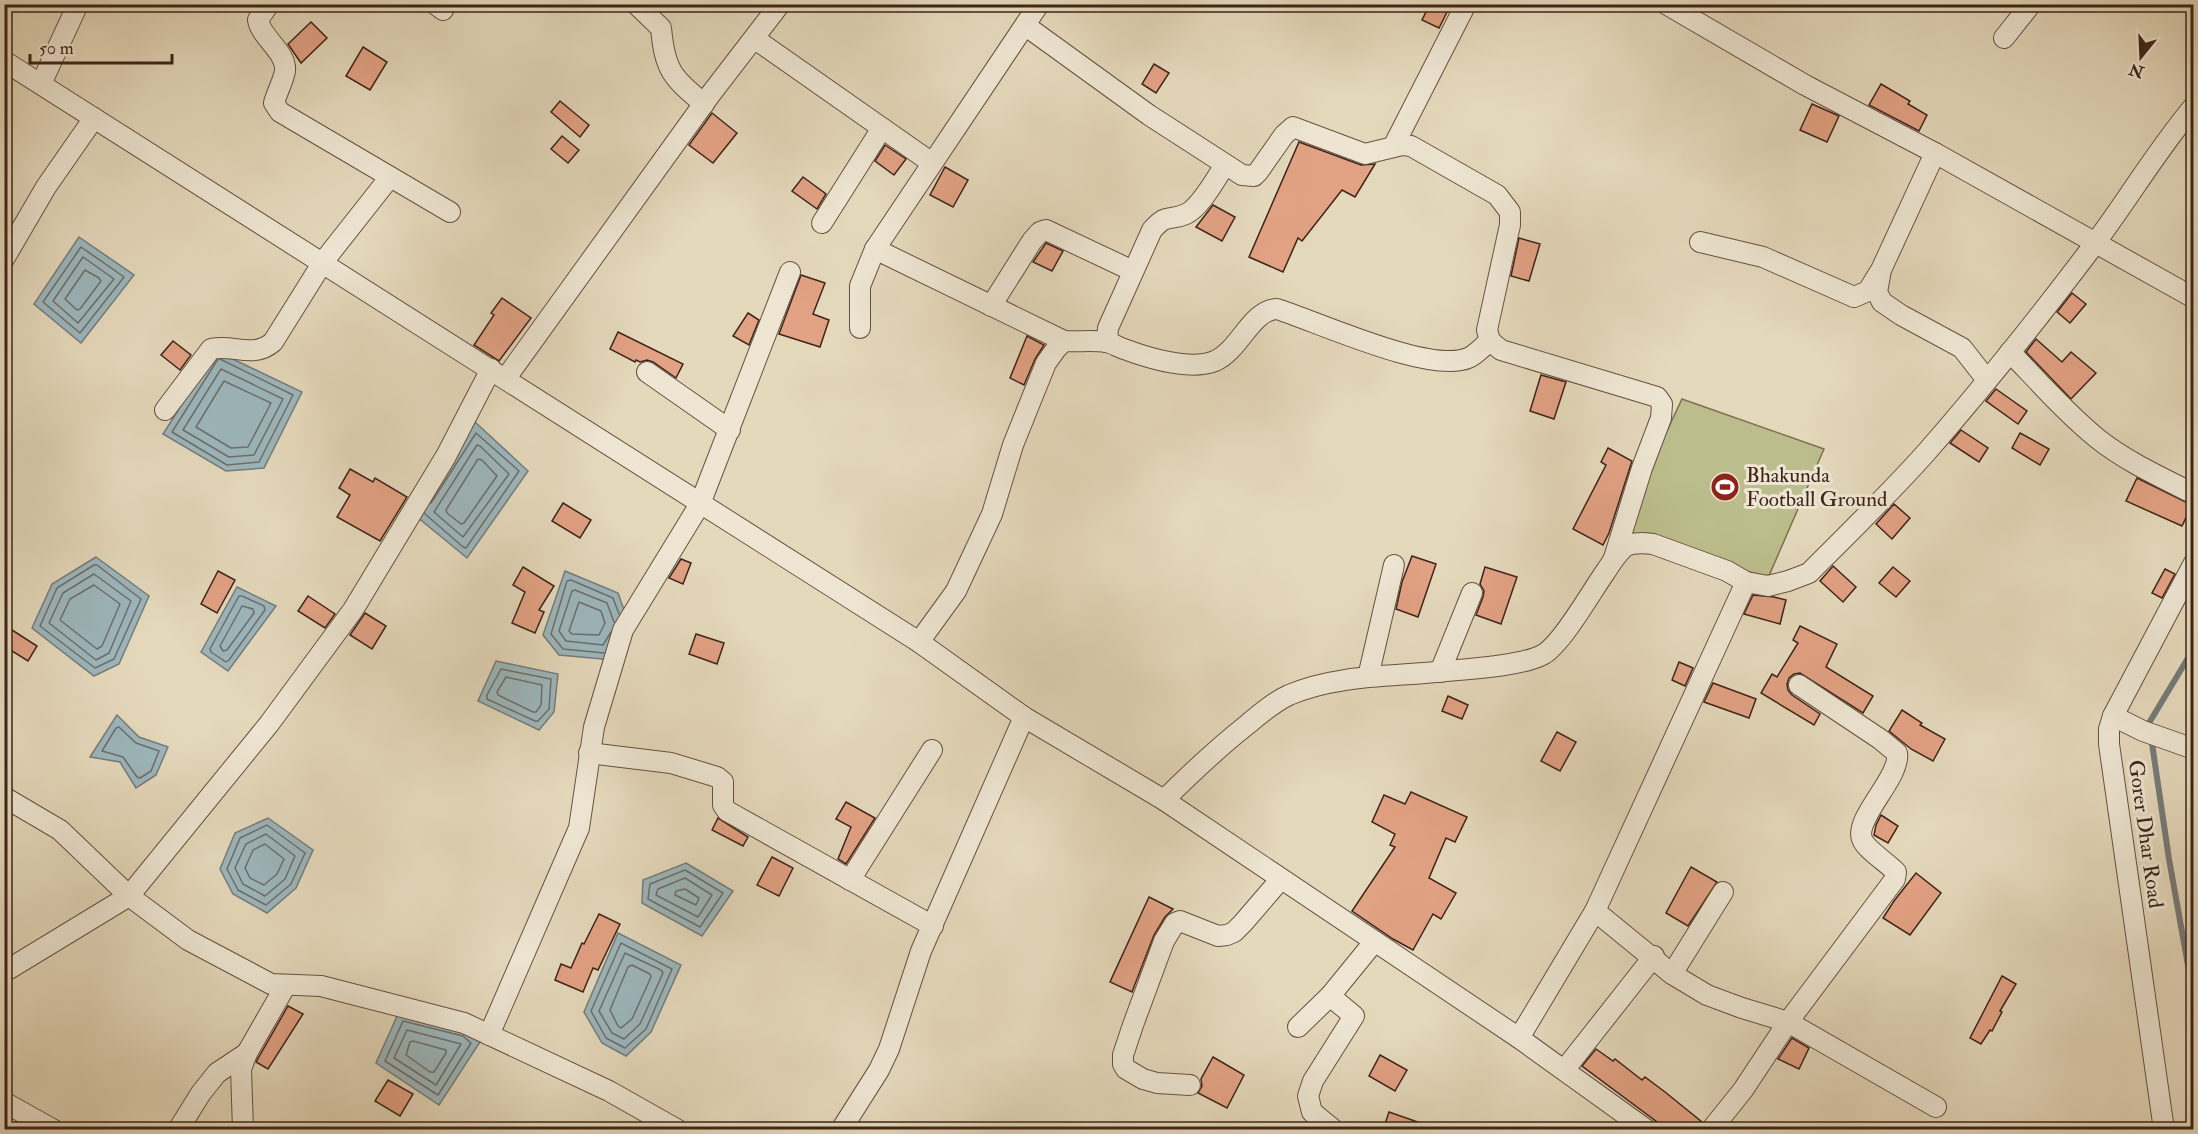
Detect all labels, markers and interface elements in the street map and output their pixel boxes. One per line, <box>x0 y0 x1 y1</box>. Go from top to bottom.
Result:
scale bar <box>30 27 172 65</box>
north arrow <box>2111 27 2171 87</box>
text: 50 m <box>39 37 74 60</box>
text: N <box>2126 58 2148 82</box>
place label: Bhakunda Football Ground <box>1746 462 1888 513</box>
sports icon: Bhakunda Football Ground <box>1709 471 1741 503</box>
street label: Gorer Dhar Road <box>2122 758 2169 911</box>

